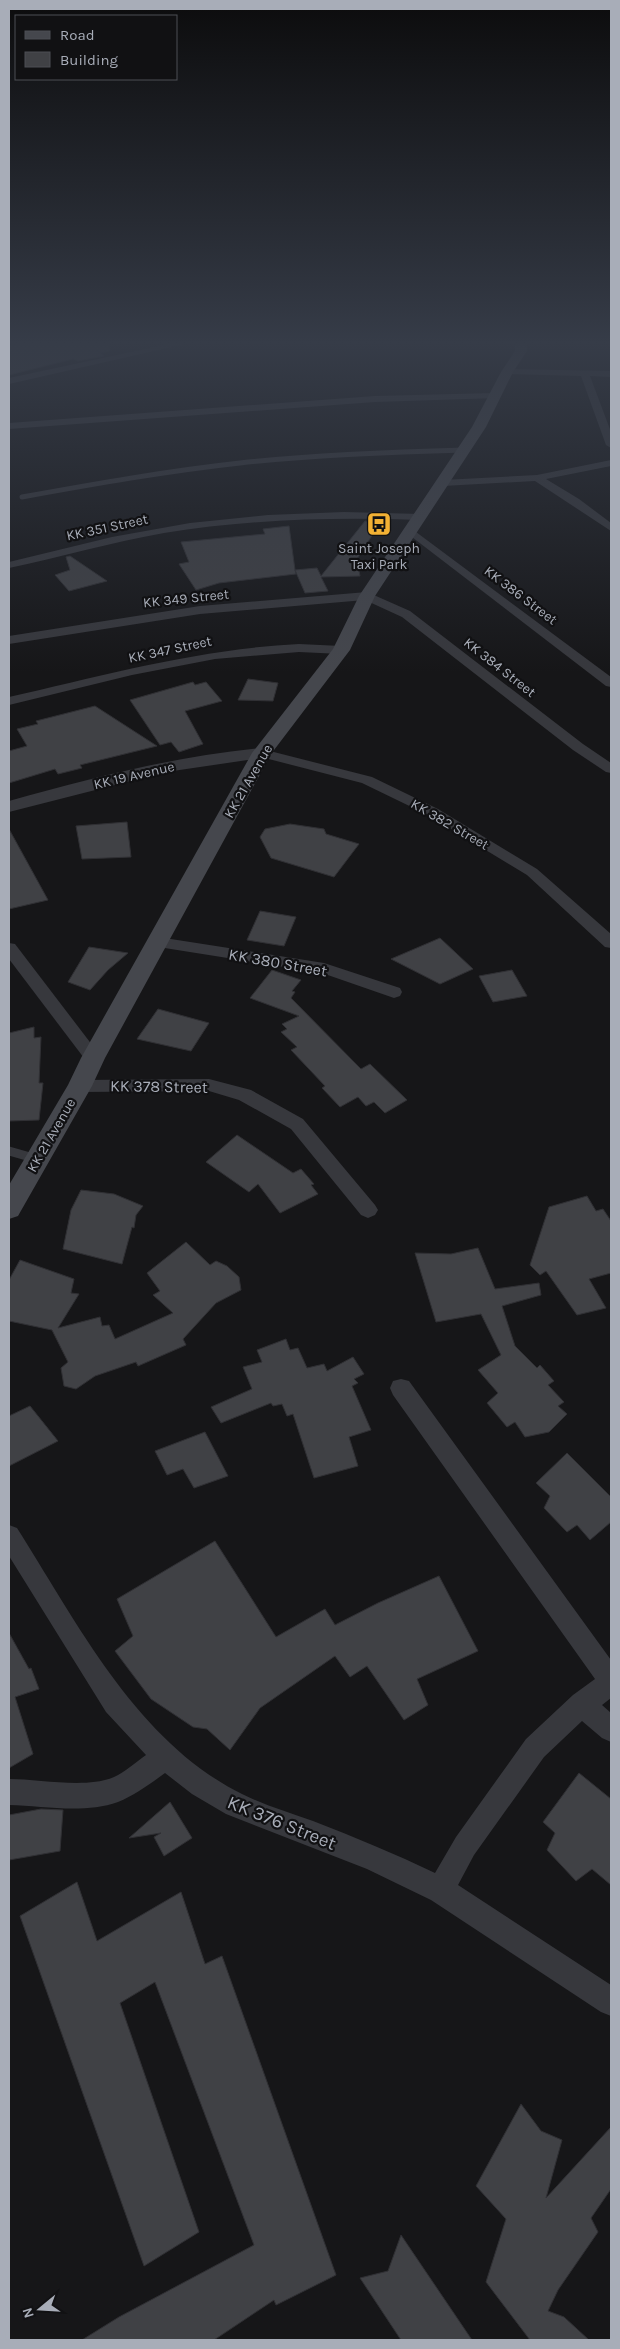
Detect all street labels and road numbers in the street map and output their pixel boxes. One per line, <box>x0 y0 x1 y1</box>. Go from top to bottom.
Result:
street label: KK 351 Street <box>65 511 149 544</box>
street label: KK 386 Street <box>481 562 561 628</box>
street label: KK 349 Street <box>142 586 230 611</box>
street label: KK 347 Street <box>127 632 213 667</box>
street label: KK 384 Street <box>460 634 539 701</box>
street label: KK 21 Avenue <box>220 741 276 821</box>
street label: KK 19 Avenue <box>92 758 176 793</box>
street label: KK 382 Street <box>408 795 492 854</box>
street label: KK 380 Street <box>227 944 329 981</box>
street label: KK 378 Street <box>110 1076 208 1097</box>
street label: KK 21 Avenue <box>23 1095 79 1175</box>
street label: KK 376 Street <box>224 1791 339 1855</box>

